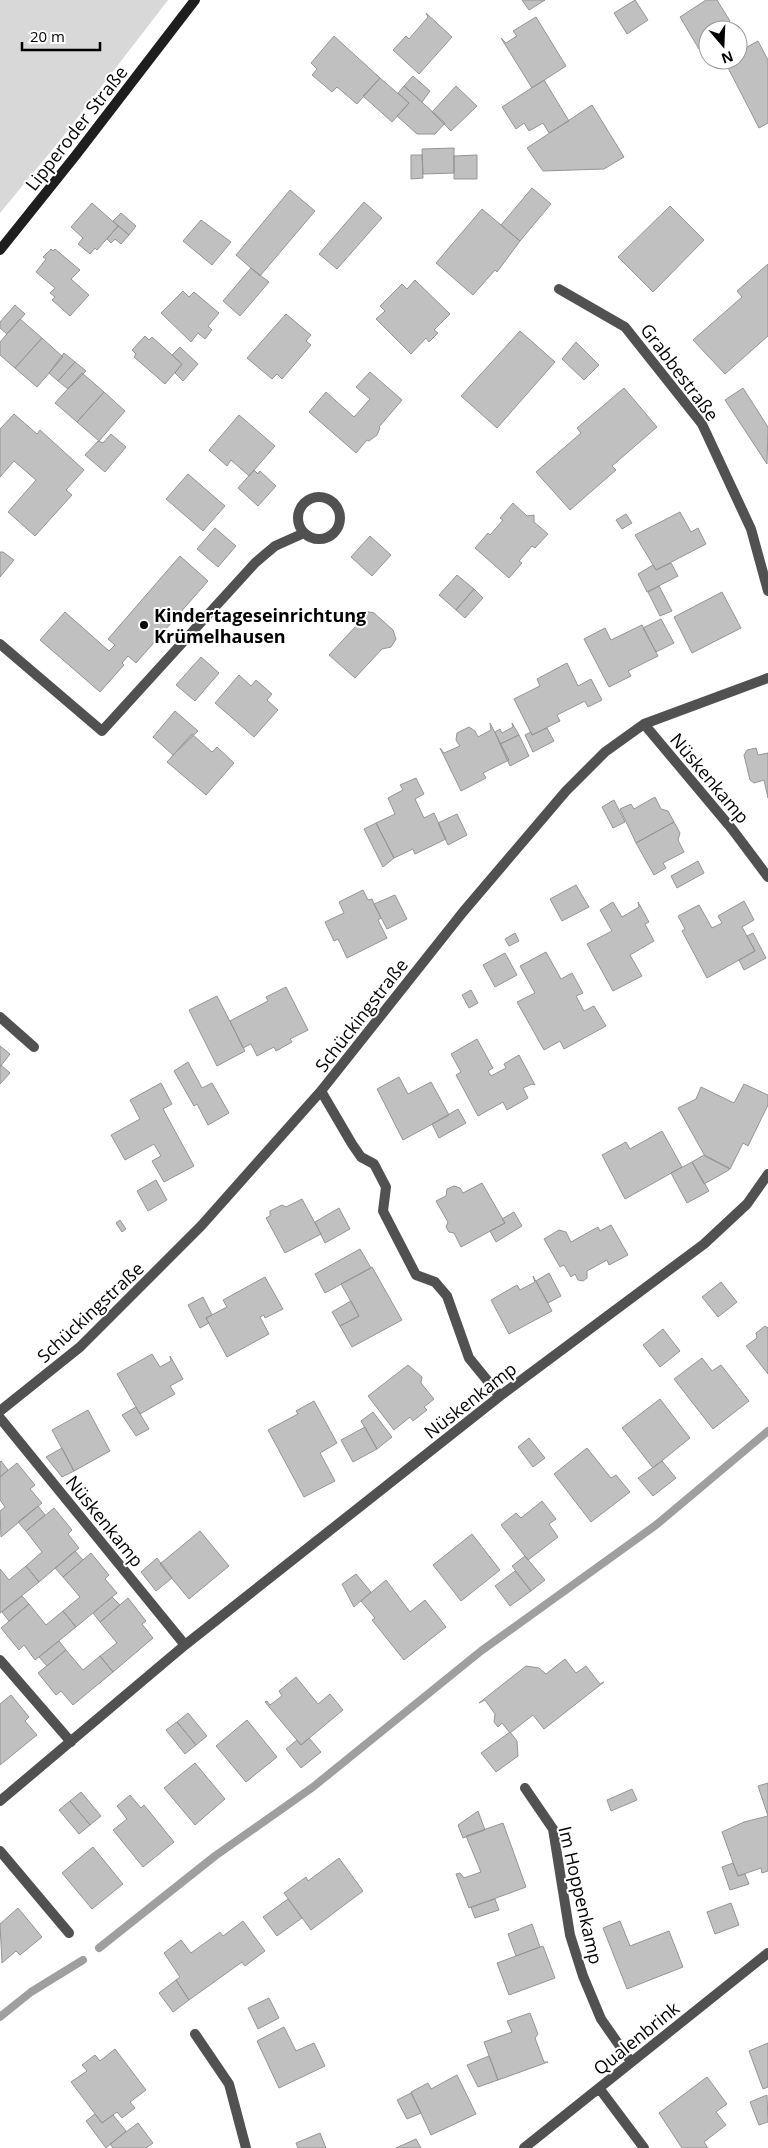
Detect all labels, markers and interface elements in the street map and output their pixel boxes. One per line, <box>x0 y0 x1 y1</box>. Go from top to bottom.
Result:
scale bar <box>22 20 100 52</box>
north arrow <box>698 20 748 70</box>
text: 20 m <box>30 26 65 46</box>
text: N <box>719 47 736 69</box>
street label: Lipperoder Straße <box>20 61 132 195</box>
street label: Grabbestraße <box>635 318 725 426</box>
place label: Kindertageseinrichtung Krümelhausen <box>154 603 366 648</box>
marker: Kindertageseinrichtung Krümelhausen <box>138 619 150 631</box>
street label: Nüskenkamp <box>665 728 755 828</box>
street label: Schückingstraße <box>309 953 413 1077</box>
street label: Schückingstraße <box>31 1256 149 1368</box>
street label: Nüskenkamp <box>419 1356 521 1444</box>
street label: Nüskenkamp <box>61 1470 149 1572</box>
street label: Im Hoppenkamp <box>553 1824 609 1966</box>
street label: Qualenbrink <box>588 1996 684 2080</box>

